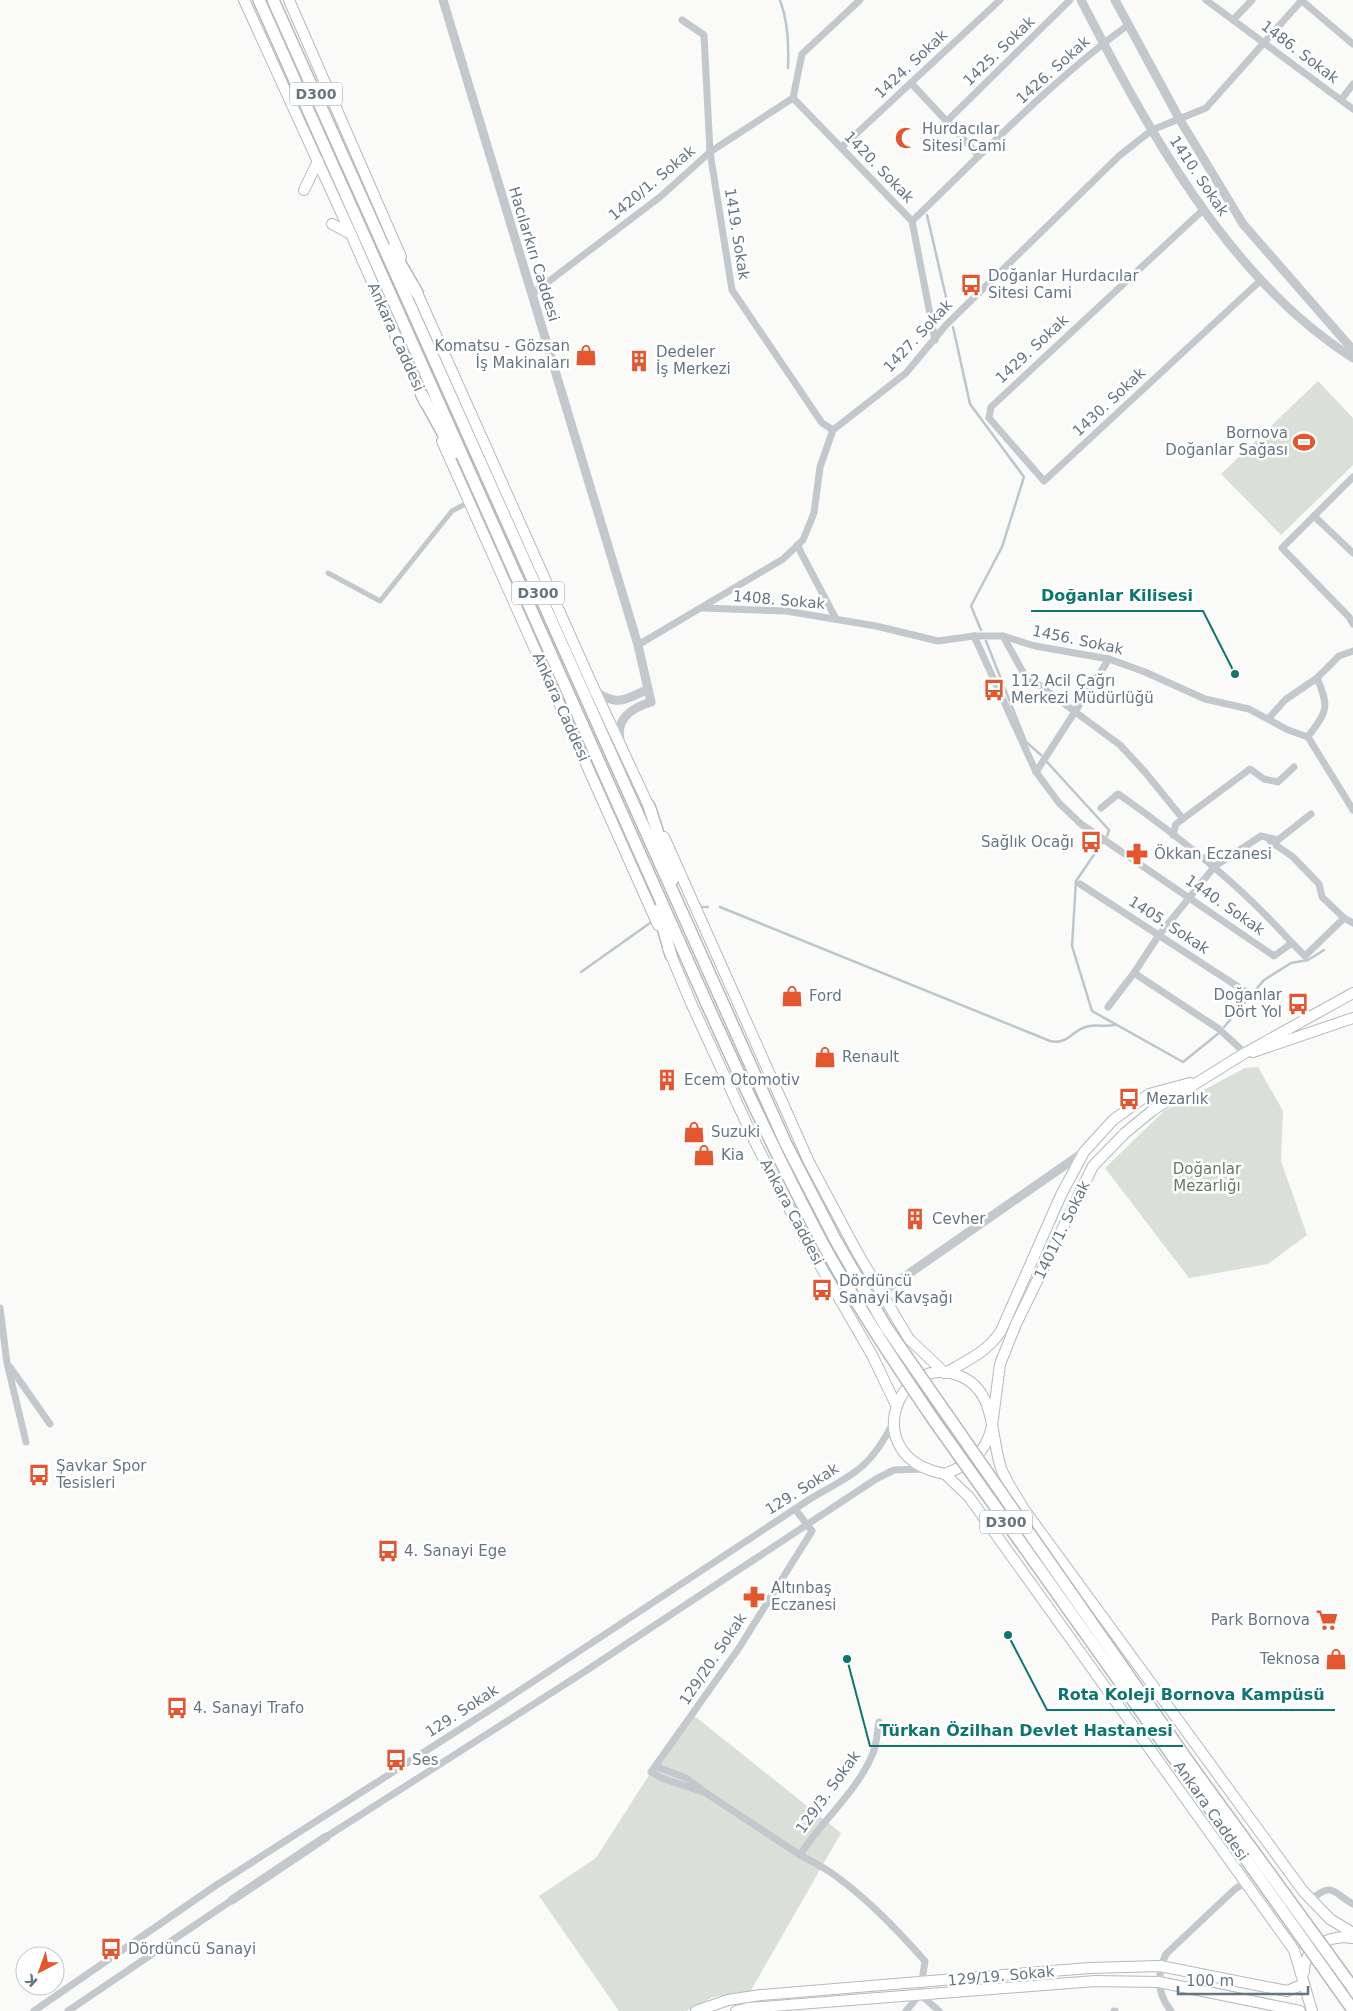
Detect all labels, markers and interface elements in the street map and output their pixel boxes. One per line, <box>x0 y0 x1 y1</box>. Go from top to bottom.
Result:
street label: 1425. Sokak <box>959 12 1039 90</box>
street label: 1486. Sokak <box>1258 17 1343 87</box>
street label: 1424. Sokak <box>871 26 951 102</box>
street label: 1426. Sokak <box>1013 32 1094 108</box>
road number: D300 <box>290 82 342 106</box>
place label: Hurdacılar Sitesi Cami <box>922 120 1006 155</box>
mosque icon: Hurdacılar Sitesi Cami <box>893 125 919 151</box>
street label: 1420. Sokak <box>840 127 918 207</box>
street label: 1410. Sokak <box>1166 133 1233 220</box>
street label: 1420/1. Sokak <box>605 141 699 224</box>
street label: Hacılarkırı Caddesi <box>505 184 563 324</box>
street label: 1419. Sokak <box>721 187 753 281</box>
place label: Doğanlar Hurdacılar Sitesi Cami <box>988 267 1139 302</box>
bus stop icon: Doğanlar Hurdacılar Sitesi Cami <box>958 272 984 298</box>
street label: Ankara Caddesi <box>364 280 428 394</box>
street label: 1427. Sokak <box>880 296 956 376</box>
street label: 1429. Sokak <box>992 311 1072 387</box>
place label: Komatsu - Gözsan İş Makinaları <box>435 337 570 372</box>
shop icon: Komatsu - Gözsan İş Makinaları <box>573 342 599 368</box>
place label: Dedeler İş Merkezi <box>656 343 731 378</box>
building icon: Dedeler İş Merkezi <box>626 348 652 374</box>
street label: 1430. Sokak <box>1069 364 1149 440</box>
place label: Bornova Doğanlar Sağası <box>1165 424 1288 459</box>
sports icon: Bornova Doğanlar Sağası <box>1291 429 1317 455</box>
callout: Doğanlar Kilisesi <box>1031 580 1203 611</box>
road number: D300 <box>512 582 564 604</box>
text: Doğanlar Kilisesi <box>1041 586 1193 605</box>
street label: 1408. Sokak <box>732 587 826 613</box>
street label: 1456. Sokak <box>1031 622 1126 659</box>
street label: Ankara Caddesi <box>529 650 593 764</box>
place label: 112 Acil Çağrı Merkezi Müdürlüğü <box>1011 672 1154 707</box>
bus stop icon: 112 Acil Çağrı Merkezi Müdürlüğü <box>981 677 1007 703</box>
bus stop icon: Sağlık Ocağı <box>1078 829 1104 855</box>
place label: Sağlık Ocağı <box>981 833 1074 851</box>
pharmacy icon: Ökkan Eczanesi <box>1124 841 1150 867</box>
place label: Ökkan Eczanesi <box>1154 844 1272 863</box>
street label: 1440. Sokak <box>1182 871 1268 939</box>
street label: 1405. Sokak <box>1125 892 1213 958</box>
shop icon: Ford <box>779 983 805 1009</box>
place label: Doğanlar Dört Yol <box>1214 986 1283 1021</box>
place label: Ford <box>809 987 842 1005</box>
bus stop icon: Doğanlar Dört Yol <box>1285 991 1311 1017</box>
shop icon: Renault <box>812 1044 838 1070</box>
place label: Renault <box>842 1048 899 1066</box>
building icon: Ecem Otomotiv <box>654 1067 680 1093</box>
place label: Ecem Otomotiv <box>684 1071 800 1089</box>
bus stop icon: Mezarlık <box>1116 1086 1142 1112</box>
place label: Mezarlık <box>1146 1090 1209 1108</box>
shop icon: Suzuki <box>681 1119 707 1145</box>
place label: Suzuki <box>711 1123 760 1141</box>
shop icon: Kia <box>691 1142 717 1168</box>
place label: Kia <box>721 1146 744 1164</box>
street label: Ankara Caddesi <box>756 1156 828 1268</box>
park label: Doğanlar Mezarlığı <box>1173 1160 1242 1195</box>
street label: 1401/1. Sokak <box>1030 1178 1094 1282</box>
building icon: Cevher <box>902 1206 928 1232</box>
place label: Cevher <box>932 1210 986 1228</box>
place label: Dördüncü Sanayi Kavşağı <box>839 1272 953 1307</box>
bus stop icon: Dördüncü Sanayi Kavşağı <box>809 1277 835 1303</box>
place label: Şavkar Spor Tesisleri <box>55 1457 147 1492</box>
street label: 129. Sokak <box>762 1459 842 1519</box>
bus stop icon: Şavkar Spor Tesisleri <box>26 1462 52 1488</box>
road number: D300 <box>980 1510 1032 1534</box>
bus stop icon: 4. Sanayi Ege <box>375 1538 401 1564</box>
place label: 4. Sanayi Ege <box>404 1542 507 1560</box>
place label: Altınbaş Eczanesi <box>771 1579 837 1614</box>
pharmacy icon: Altınbaş Eczanesi <box>741 1584 767 1610</box>
supermarket icon: Park Bornova <box>1314 1607 1340 1633</box>
street label: 129/20. Sokak <box>676 1609 751 1709</box>
place label: Park Bornova <box>1211 1611 1310 1629</box>
shop icon: Teknosa <box>1323 1646 1349 1672</box>
place label: Teknosa <box>1259 1650 1320 1668</box>
callout: Rota Koleji Bornova Kampüsü <box>1047 1679 1335 1710</box>
street label: 129. Sokak <box>422 1681 502 1741</box>
text: Rota Koleji Bornova Kampüsü <box>1057 1685 1325 1704</box>
bus stop icon: 4. Sanayi Trafo <box>164 1695 190 1721</box>
place label: 4. Sanayi Trafo <box>193 1699 304 1717</box>
callout: Türkan Özilhan Devlet Hastanesi <box>870 1715 1183 1746</box>
text: Türkan Özilhan Devlet Hastanesi <box>879 1721 1173 1740</box>
bus stop icon: Ses <box>383 1747 409 1773</box>
street label: 129/3. Sokak <box>792 1747 864 1837</box>
place label: Ses <box>412 1751 439 1769</box>
street label: Ankara Caddesi <box>1170 1758 1252 1864</box>
bus stop icon: Dördüncü Sanayi <box>98 1936 124 1962</box>
place label: Dördüncü Sanayi <box>128 1940 256 1958</box>
north arrow <box>15 1946 65 1996</box>
street label: 129/19. Sokak <box>947 1962 1056 1990</box>
scale bar <box>1178 1964 1308 1996</box>
text: K <box>21 1970 41 1990</box>
text: 100 m <box>1186 1972 1234 1990</box>

